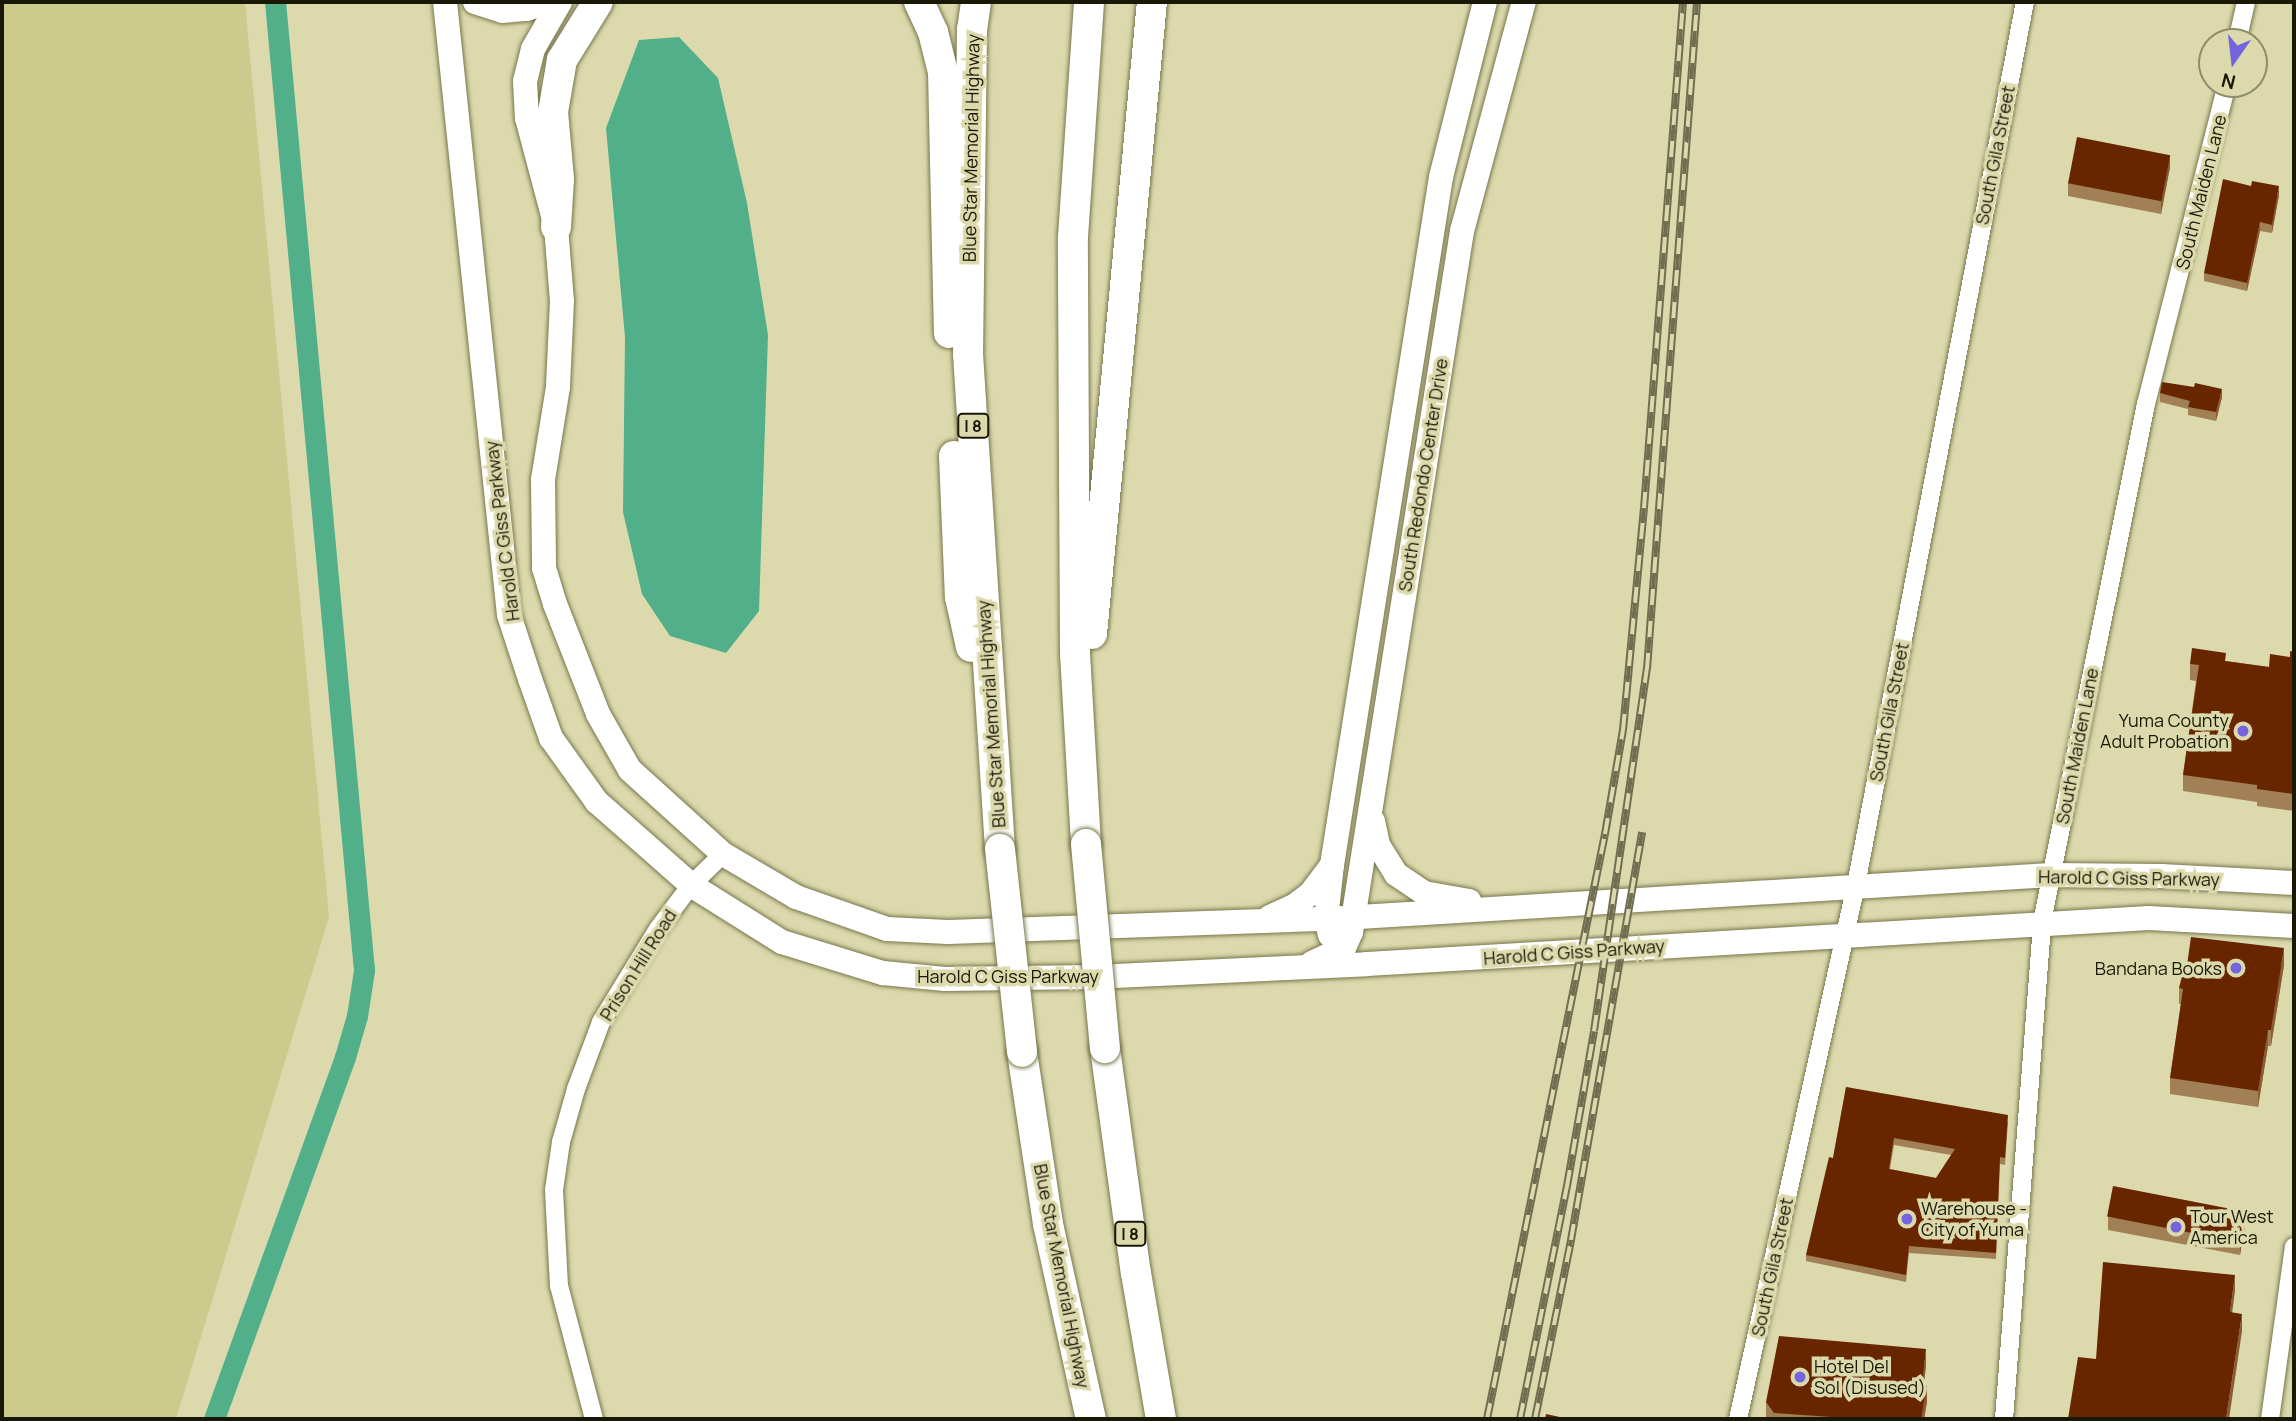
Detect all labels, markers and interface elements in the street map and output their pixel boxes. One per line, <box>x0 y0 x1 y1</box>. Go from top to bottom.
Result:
north arrow <box>2198 28 2268 98</box>
street label: Blue Star Memorial Highway <box>958 34 984 262</box>
text: N <box>2219 67 2238 96</box>
street label: South Gila Street <box>1971 83 2019 227</box>
street label: South Maiden Lane <box>2171 112 2231 272</box>
street label: South Redondo Center Drive <box>1394 357 1452 593</box>
road number: I 8 <box>957 414 989 438</box>
street label: Harold C Giss Parkway <box>480 440 524 622</box>
street label: Blue Star Memorial Highway <box>972 599 1010 829</box>
street label: South Gila Street <box>1865 640 1913 784</box>
street label: South Maiden Lane <box>2051 666 2103 826</box>
place label: Yuma County Adult Probation <box>2100 710 2229 752</box>
marker: Yuma County Adult Probation <box>2235 723 2251 739</box>
street label: Harold C Giss Parkway <box>2038 866 2220 890</box>
street label: Prison Hill Road <box>595 905 681 1025</box>
street label: Harold C Giss Parkway <box>1483 935 1665 969</box>
place label: Bandana Books <box>2095 957 2222 979</box>
marker: Bandana Books <box>2228 960 2244 976</box>
street label: Harold C Giss Parkway <box>917 965 1099 987</box>
street label: Blue Star Memorial Highway <box>1030 1162 1094 1390</box>
street label: South Gila Street <box>1747 1196 1797 1338</box>
place label: Warehouse - City of Yuma <box>1921 1198 2027 1240</box>
place label: Tour West America <box>2190 1206 2274 1248</box>
marker: Warehouse - City of Yuma <box>1899 1211 1915 1227</box>
marker: Tour West America <box>2168 1219 2184 1235</box>
road number: I 8 <box>1114 1222 1146 1246</box>
place label: Hotel Del Sol (Disused) <box>1814 1356 1926 1398</box>
marker: Hotel Del Sol (Disused) <box>1792 1369 1808 1385</box>

